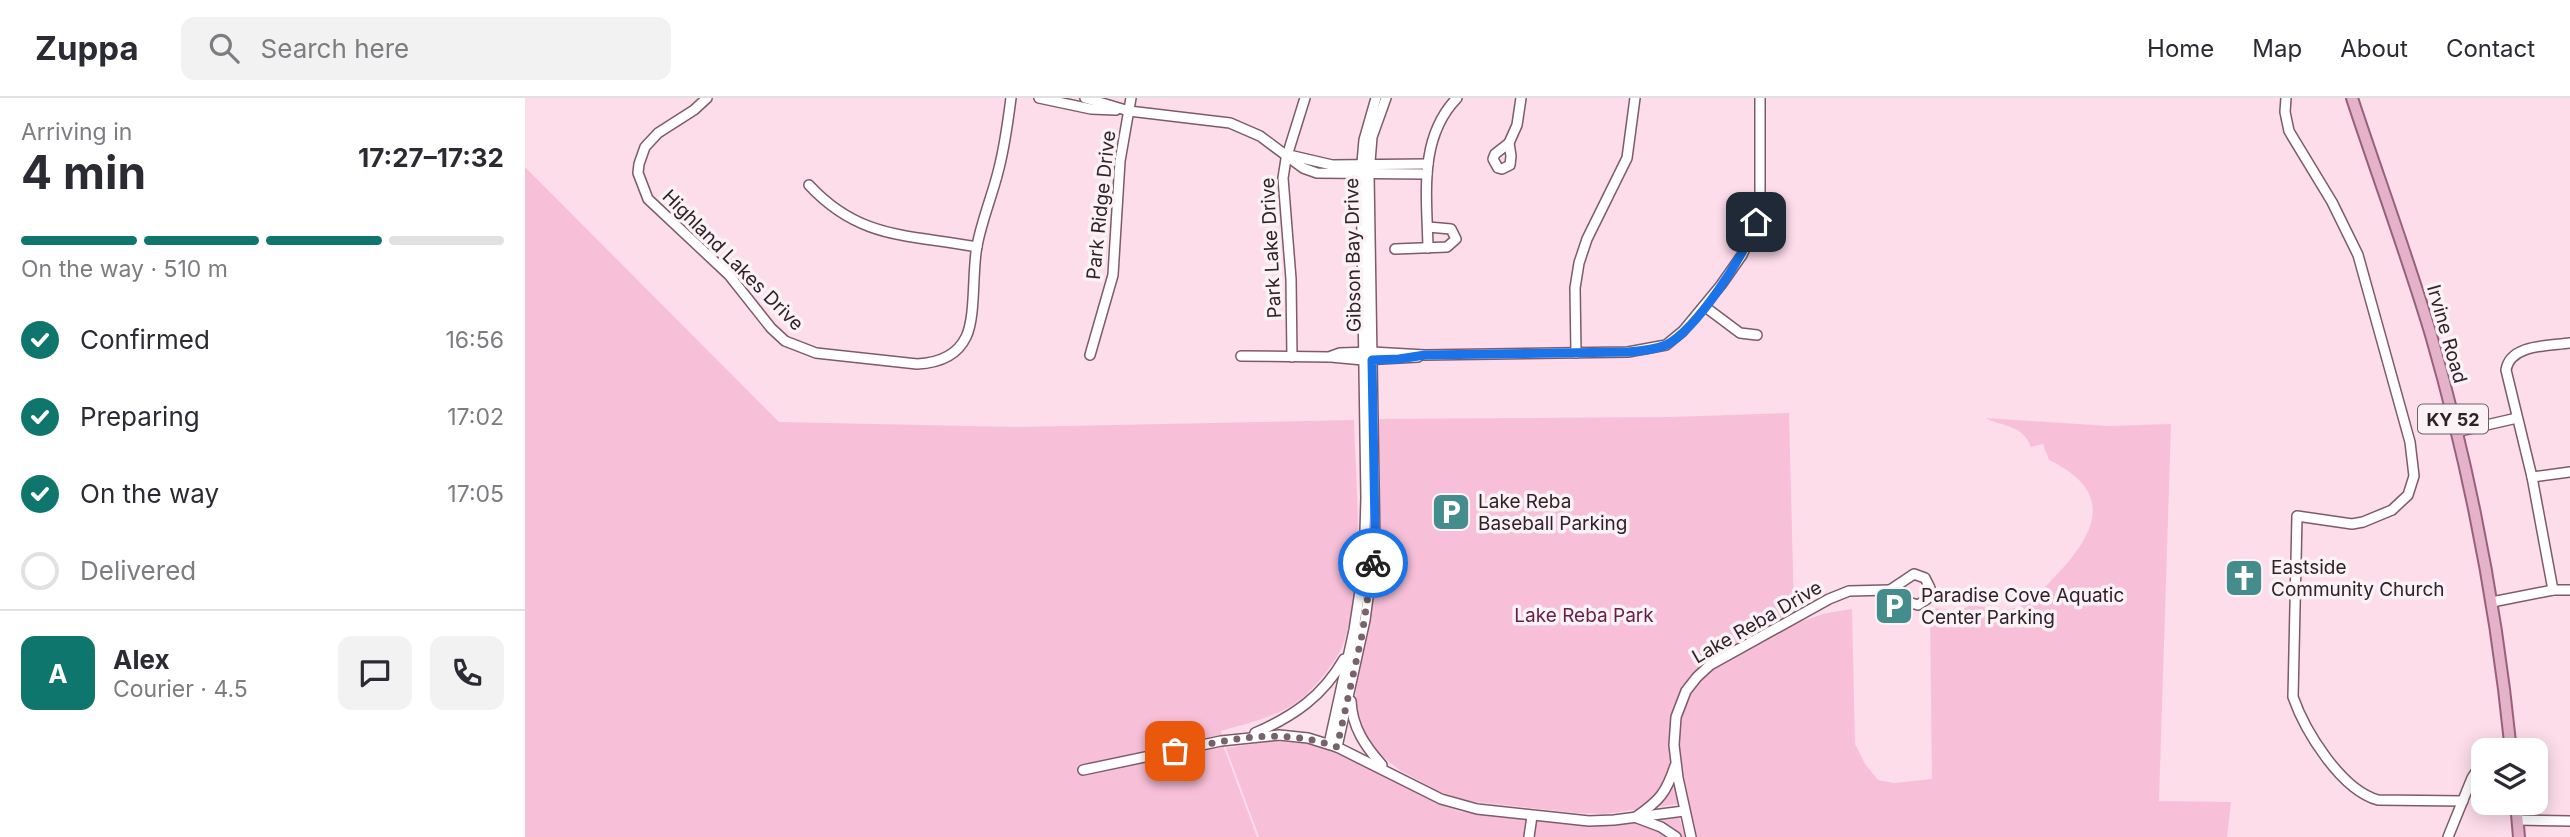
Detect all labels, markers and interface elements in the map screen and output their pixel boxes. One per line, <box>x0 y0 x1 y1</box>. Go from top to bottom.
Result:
search box <box>181 17 671 80</box>
text: Zuppa <box>35 28 139 68</box>
icon: search <box>205 29 243 67</box>
text: Search here <box>261 33 409 64</box>
text: Home <box>2147 34 2214 63</box>
text: Map <box>2252 34 2302 63</box>
text: About <box>2340 34 2408 63</box>
text: Contact <box>2446 34 2535 63</box>
text: Arriving in <box>21 118 132 146</box>
street label: Park Ridge Drive <box>1082 129 1120 281</box>
text: 17:27–17:32 <box>358 142 504 173</box>
text: 4 min <box>21 144 146 200</box>
street label: Park Lake Drive <box>1256 177 1286 319</box>
street label: Gibson Bay Drive <box>1340 178 1366 332</box>
street label: Highland Lakes Drive <box>658 185 808 335</box>
pin <box>1726 192 1786 252</box>
icon: home <box>1737 203 1775 241</box>
text: On the way · 510 m <box>21 255 228 283</box>
street label: Irvine Road <box>2422 282 2472 386</box>
icon: check <box>21 321 59 359</box>
text: Confirmed <box>80 324 210 355</box>
text: 16:56 <box>446 326 504 354</box>
icon: check <box>21 398 59 436</box>
text: Preparing <box>80 401 200 432</box>
text: 17:02 <box>447 403 504 431</box>
road number: KY 52 <box>2418 404 2488 433</box>
icon: check <box>21 475 59 513</box>
text: On the way <box>80 478 219 509</box>
text: 17:05 <box>447 480 504 508</box>
place label: Lake Reba Baseball Parking <box>1478 490 1627 535</box>
parking icon: Lake Reba Baseball Parking <box>1430 491 1472 533</box>
courier <box>1338 528 1408 598</box>
icon: bike <box>1354 544 1392 582</box>
text: Delivered <box>80 555 196 586</box>
place label: Eastside Community Church <box>2271 556 2445 601</box>
church icon: Eastside Community Church <box>2223 557 2265 599</box>
street label: Lake Reba Drive <box>1688 576 1826 668</box>
place label: Paradise Cove Aquatic Center Parking <box>1921 584 2124 629</box>
parking icon: Paradise Cove Aquatic Center Parking <box>1873 585 1915 627</box>
park label: Lake Reba Park <box>1514 604 1654 627</box>
button: chat <box>338 636 412 710</box>
button: phone <box>430 636 504 710</box>
text: Alex <box>113 644 170 675</box>
text: A <box>48 658 68 689</box>
text: Courier · 4.5 <box>113 675 248 703</box>
pin <box>1145 721 1205 781</box>
icon: bag <box>1156 732 1194 770</box>
map controls <box>2471 738 2548 815</box>
button: layers <box>2471 738 2548 815</box>

